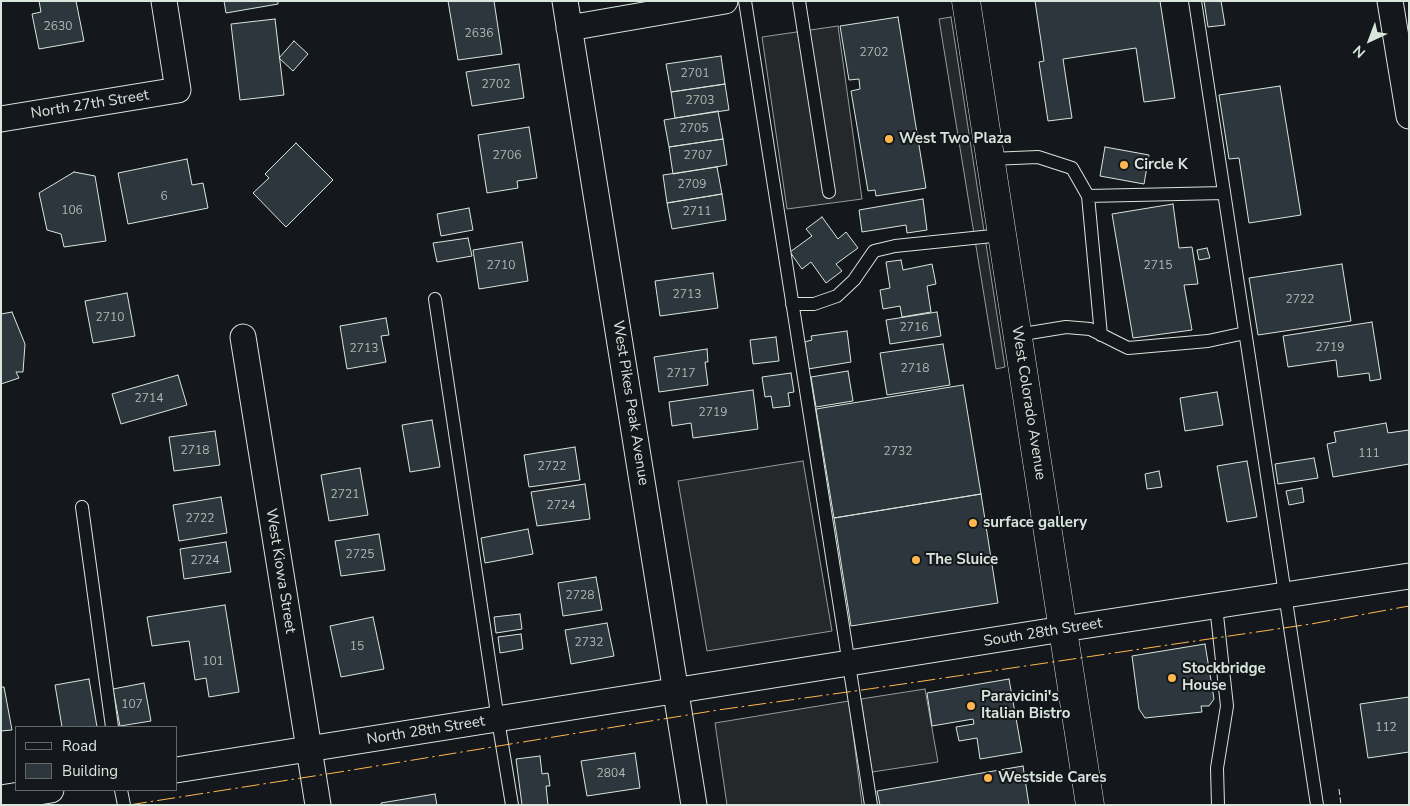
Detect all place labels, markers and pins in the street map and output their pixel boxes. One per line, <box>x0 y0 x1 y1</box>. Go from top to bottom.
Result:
place label: West Two Plaza <box>899 130 1012 148</box>
marker: West Two Plaza <box>883 133 895 145</box>
place label: Circle K <box>1134 156 1188 174</box>
marker: Circle K <box>1118 159 1130 171</box>
place label: surface gallery <box>983 514 1087 532</box>
marker: surface gallery <box>967 517 979 529</box>
place label: The Sluice <box>926 551 998 569</box>
marker: The Sluice <box>910 554 922 566</box>
place label: Stockbridge House <box>1182 660 1266 695</box>
marker: Stockbridge House <box>1166 672 1178 684</box>
place label: Paravicini's Italian Bistro <box>981 688 1070 723</box>
marker: Paravicini's Italian Bistro <box>965 700 977 712</box>
place label: Westside Cares <box>998 769 1107 787</box>
marker: Westside Cares <box>982 772 994 784</box>

